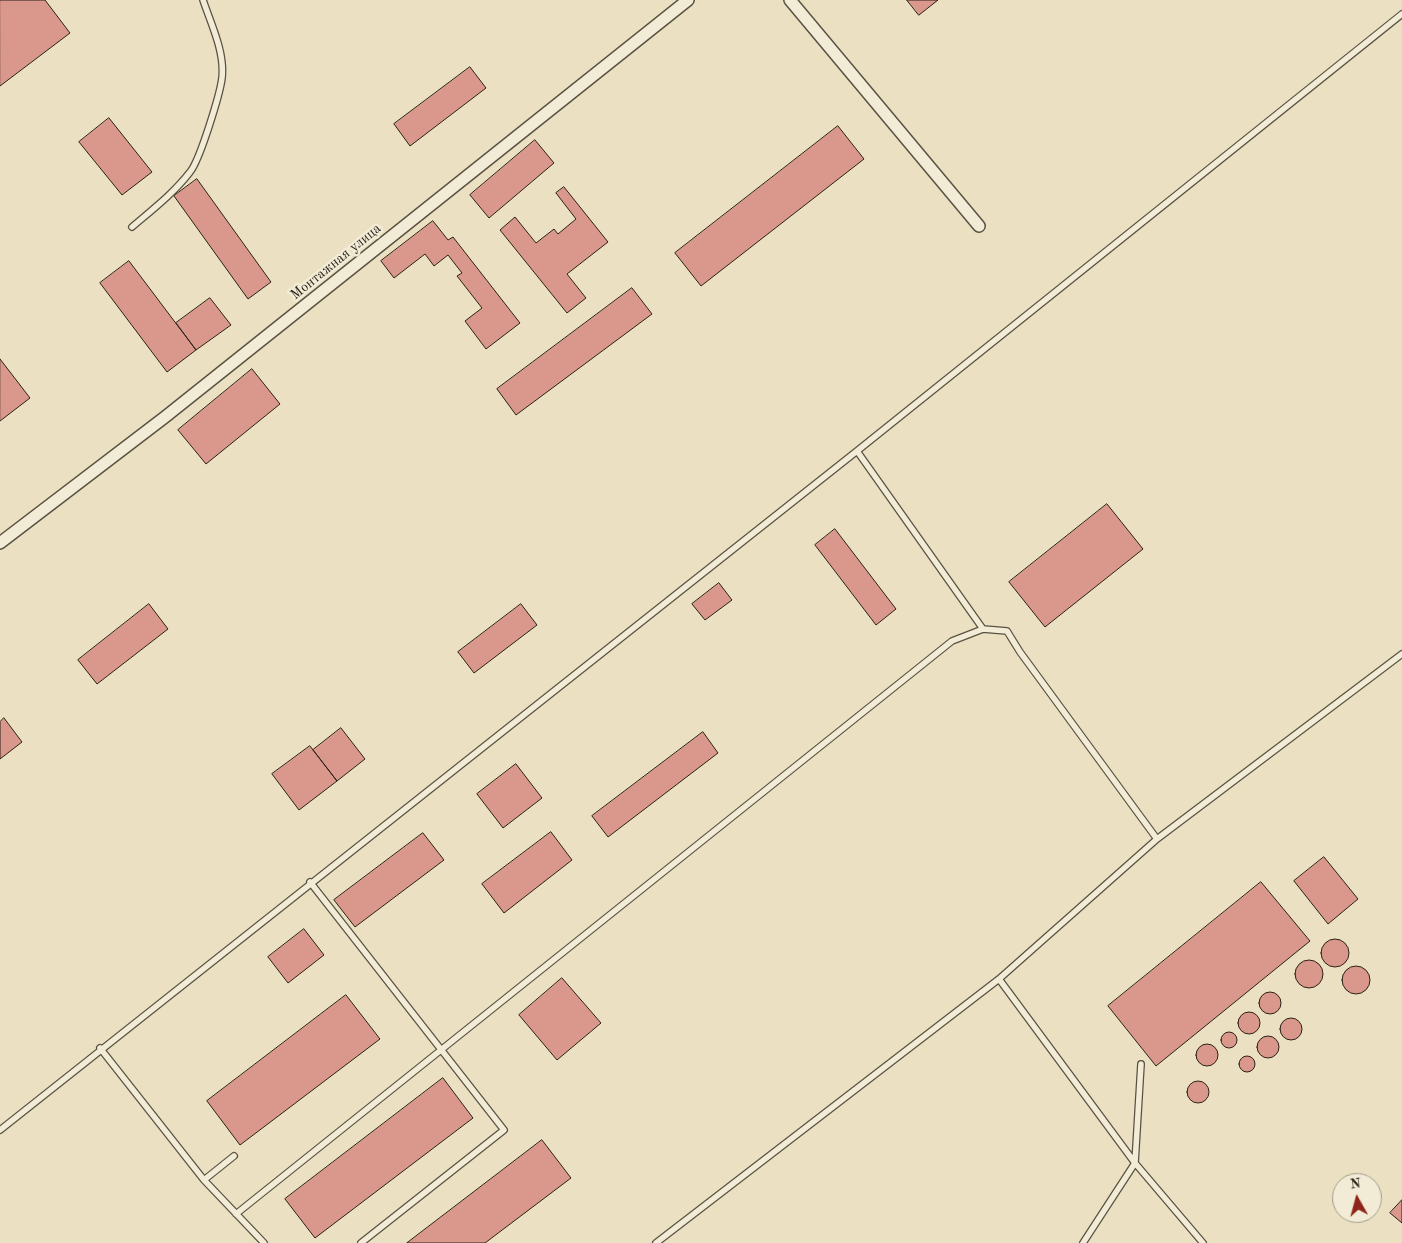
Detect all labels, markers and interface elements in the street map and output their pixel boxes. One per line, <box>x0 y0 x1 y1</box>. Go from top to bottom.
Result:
street label: Монтажная улица <box>287 220 385 304</box>
north arrow <box>1332 1173 1382 1223</box>
text: N <box>1349 1177 1361 1192</box>

